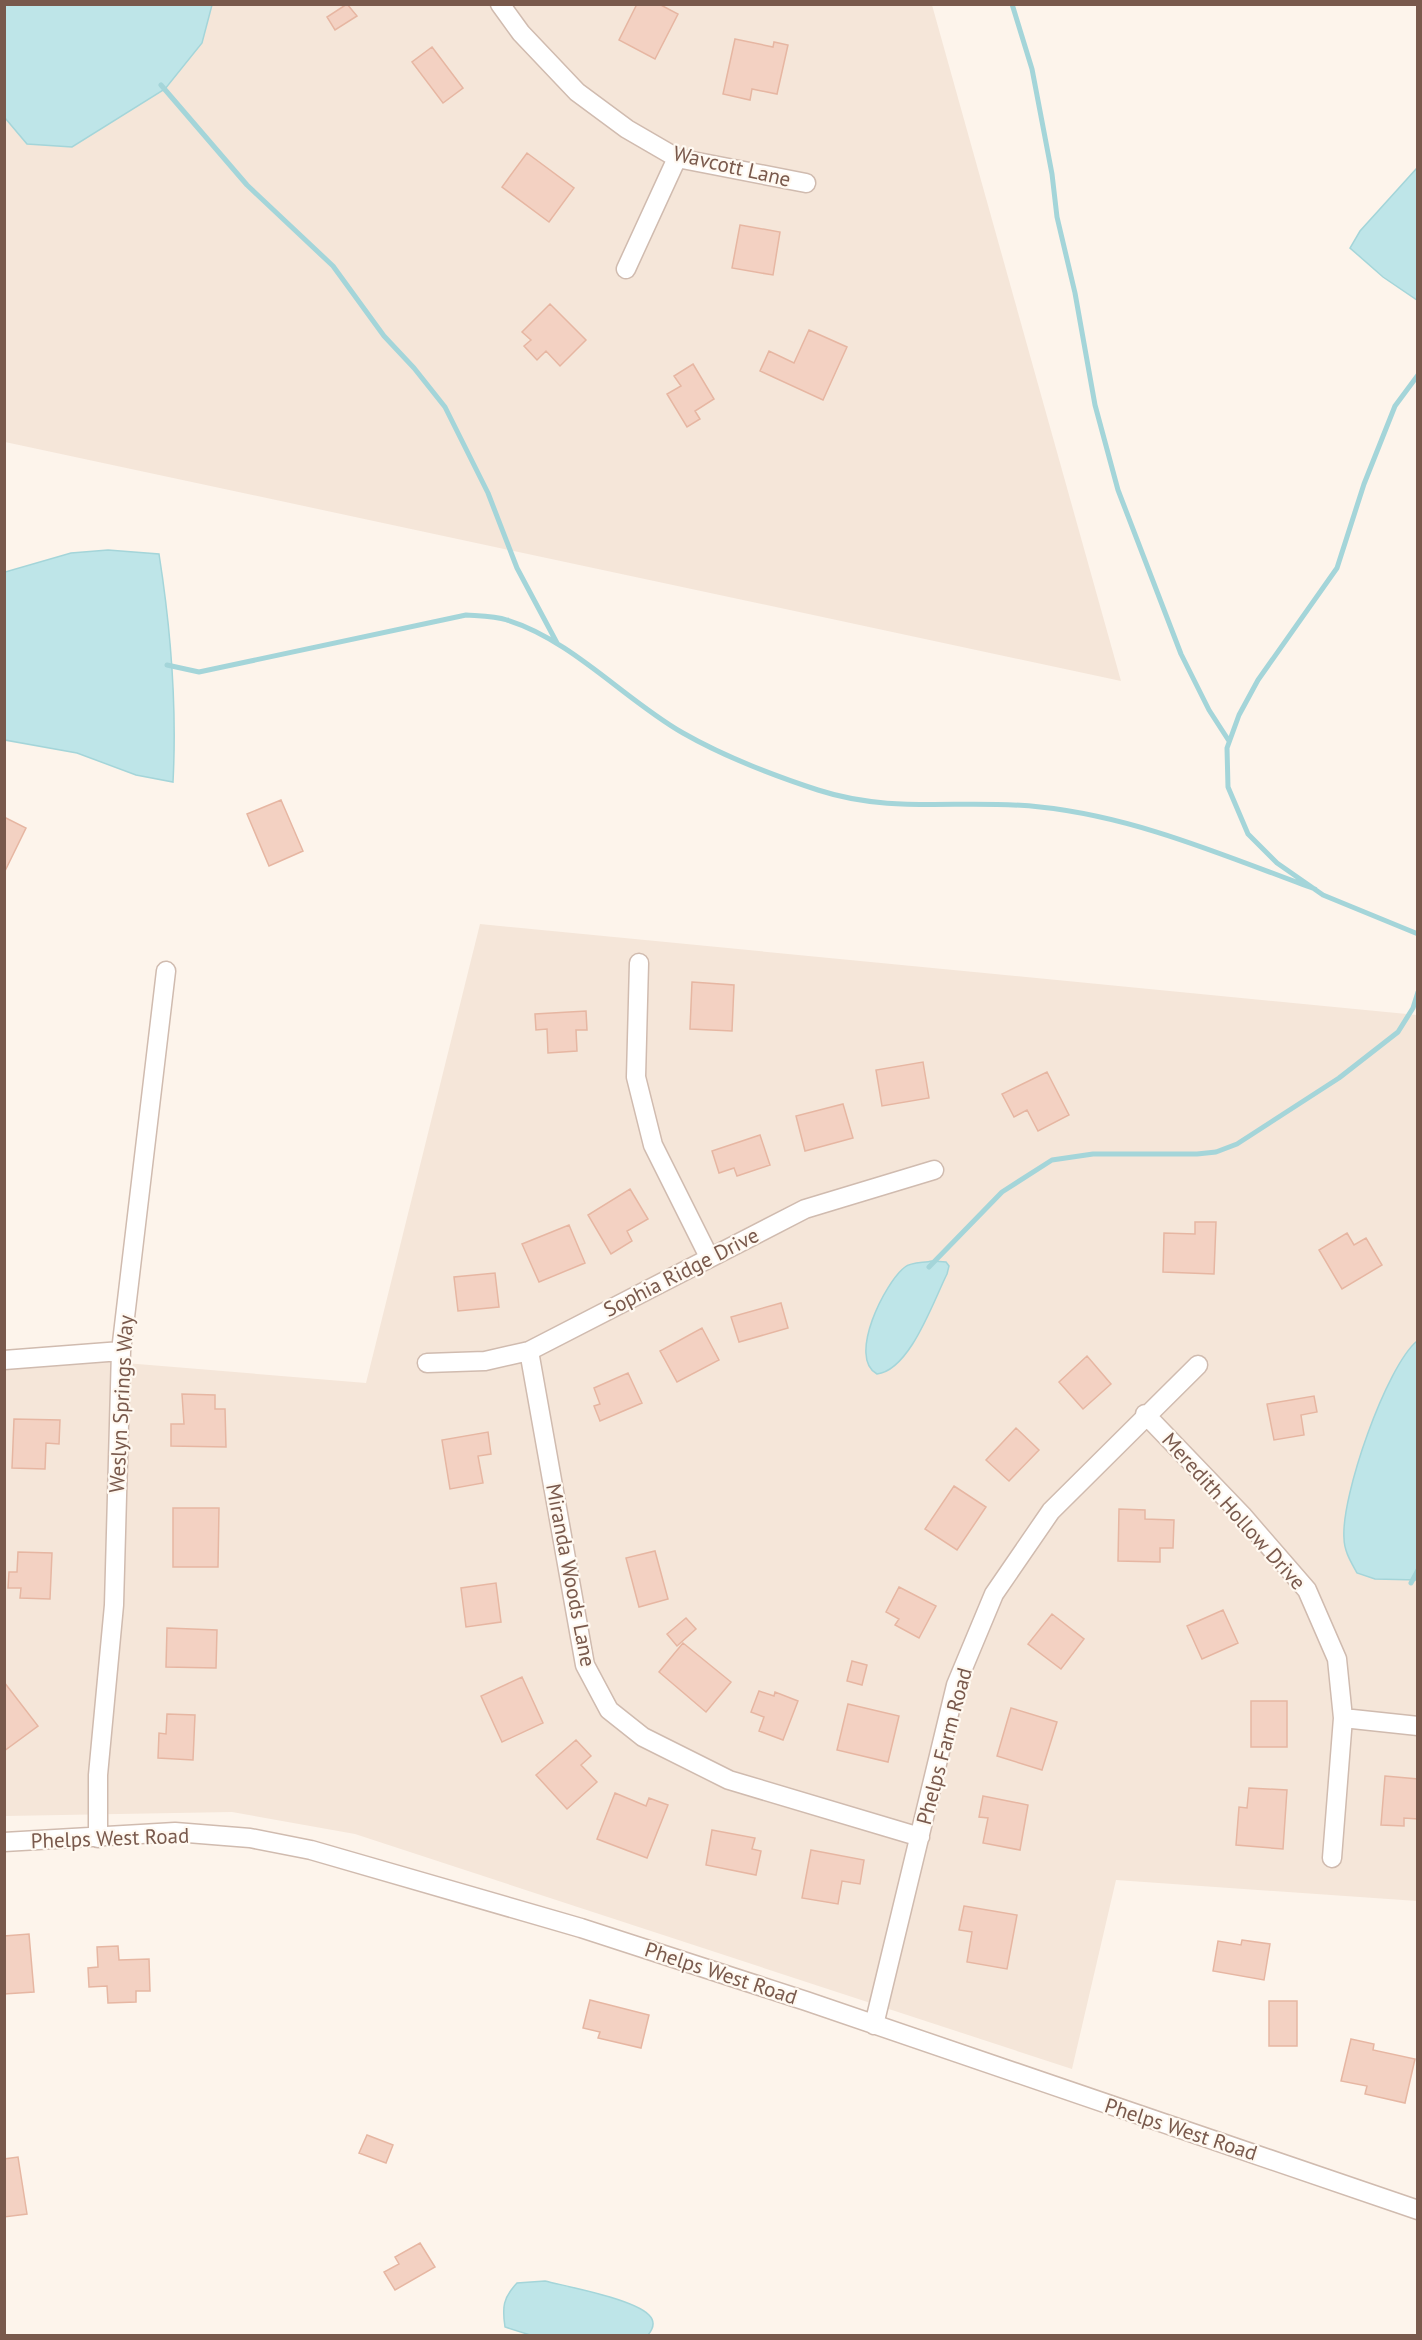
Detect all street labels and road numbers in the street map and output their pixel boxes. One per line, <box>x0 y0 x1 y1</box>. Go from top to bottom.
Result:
street label: Wavcott Lane <box>671 139 793 193</box>
street label: Sophia Ridge Drive <box>599 1221 763 1323</box>
street label: Weslyn Springs Way <box>103 1314 139 1494</box>
street label: Meredith Hollow Drive <box>1156 1427 1312 1595</box>
street label: Miranda Woods Lane <box>540 1481 602 1669</box>
street label: Phelps Farm Road <box>910 1665 978 1827</box>
street label: Phelps West Road <box>30 1822 190 1854</box>
street label: Phelps West Road <box>641 1936 801 2010</box>
street label: Phelps West Road <box>1101 2092 1261 2166</box>

